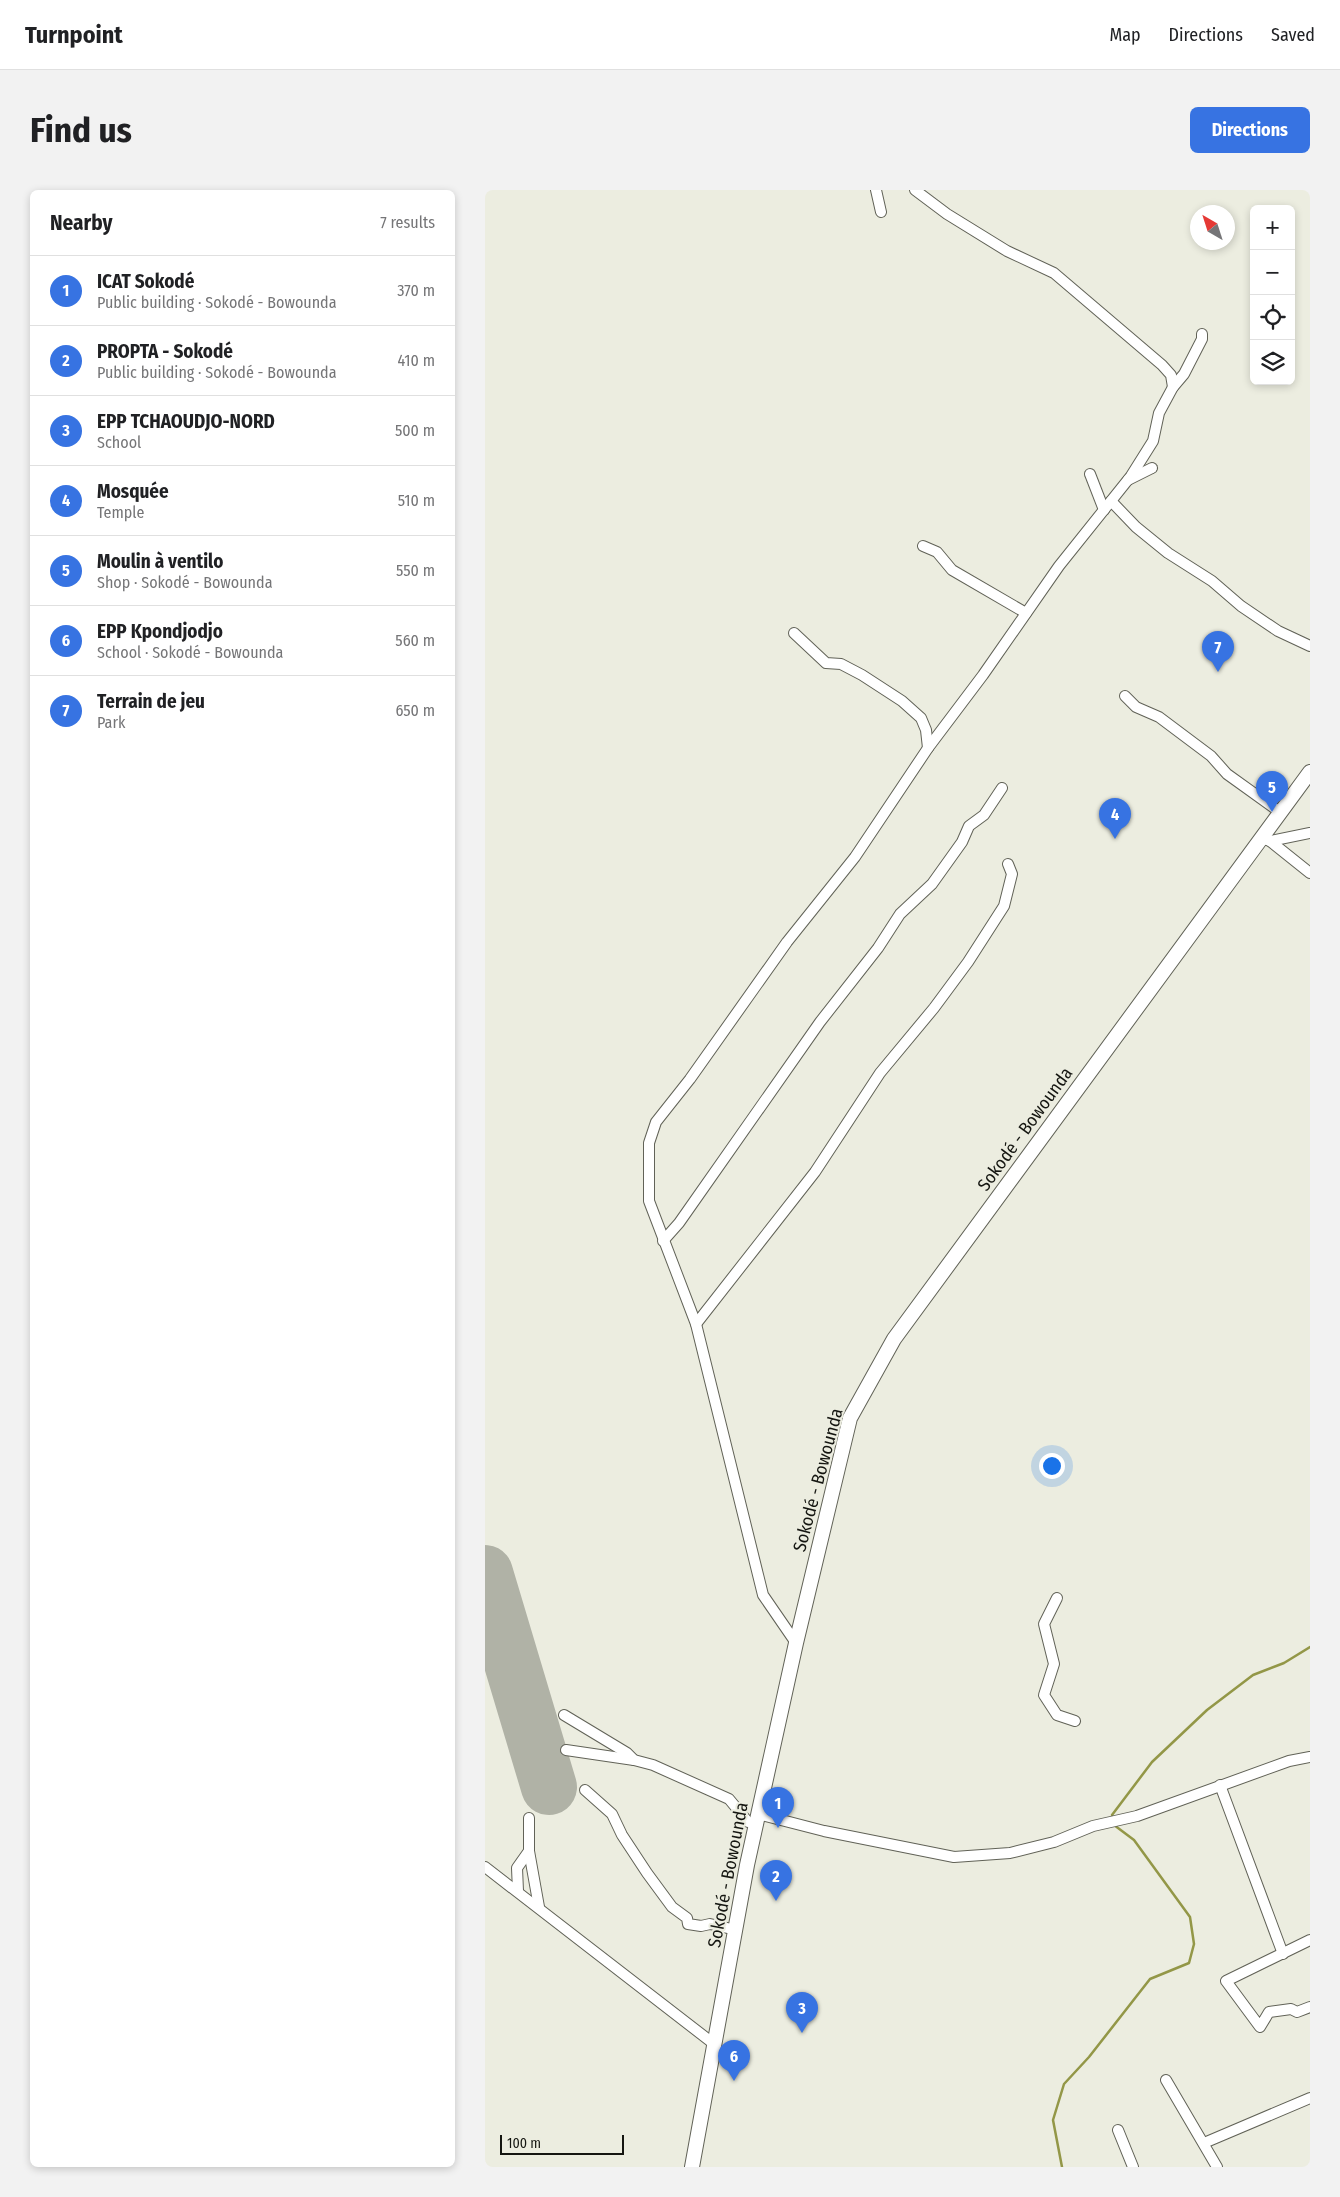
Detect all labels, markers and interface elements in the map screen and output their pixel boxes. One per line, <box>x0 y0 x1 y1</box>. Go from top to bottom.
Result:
text: Turnpoint <box>25 21 123 49</box>
text: Map <box>1109 24 1141 46</box>
text: Directions <box>1169 24 1243 46</box>
text: Saved <box>1271 24 1315 46</box>
button: Directions <box>1190 107 1310 153</box>
text: Find us <box>30 109 132 151</box>
north arrow <box>1190 205 1235 250</box>
map controls <box>1250 205 1295 385</box>
button: + <box>1250 205 1295 250</box>
text: Nearby <box>50 210 112 236</box>
text: 7 results <box>380 213 435 232</box>
button: − <box>1250 250 1295 295</box>
text: ICAT Sokodé <box>97 270 194 293</box>
text: 1 <box>63 281 69 300</box>
text: 370 m <box>397 281 435 300</box>
text: Public building · Sokodé - Bowounda <box>97 293 337 312</box>
button: locate <box>1250 295 1295 340</box>
text: PROPTA - Sokodé <box>97 340 233 363</box>
button: layers <box>1250 340 1295 385</box>
text: 2 <box>62 351 70 370</box>
text: 410 m <box>397 351 435 370</box>
text: Public building · Sokodé - Bowounda <box>97 363 337 382</box>
text: EPP TCHAOUDJO-NORD <box>97 410 275 433</box>
text: 3 <box>62 421 70 440</box>
text: 500 m <box>395 421 435 440</box>
text: School <box>97 433 141 452</box>
text: Mosquée <box>97 480 169 503</box>
text: 4 <box>62 491 70 510</box>
text: 510 m <box>398 491 435 510</box>
text: Temple <box>97 503 144 522</box>
text: Moulin à ventilo <box>97 550 223 573</box>
text: 5 <box>62 561 70 580</box>
text: 550 m <box>396 561 435 580</box>
text: Shop · Sokodé - Bowounda <box>97 573 272 592</box>
text: EPP Kpondjodjo <box>97 620 223 643</box>
text: 6 <box>62 631 70 650</box>
text: 560 m <box>395 631 435 650</box>
pin: 7 <box>1202 631 1234 672</box>
text: School · Sokodé - Bowounda <box>97 643 283 662</box>
text: Terrain de jeu <box>97 690 205 713</box>
text: 7 <box>63 701 69 720</box>
text: 650 m <box>395 701 435 720</box>
text: Park <box>97 713 125 732</box>
pin: 5 <box>1256 771 1288 812</box>
pin: 4 <box>1099 798 1131 839</box>
street label: Sokodé - Bowounda <box>973 1063 1077 1195</box>
street label: Sokodé - Bowounda <box>788 1406 848 1554</box>
your location <box>1039 1453 1065 1479</box>
pin: 1 <box>762 1787 794 1828</box>
street label: Sokodé - Bowounda <box>703 1800 753 1950</box>
pin: 2 <box>760 1860 792 1901</box>
pin: 3 <box>786 1992 818 2033</box>
pin: 6 <box>718 2040 750 2081</box>
scale bar <box>500 2132 624 2155</box>
text: 100 m <box>507 2135 541 2152</box>

